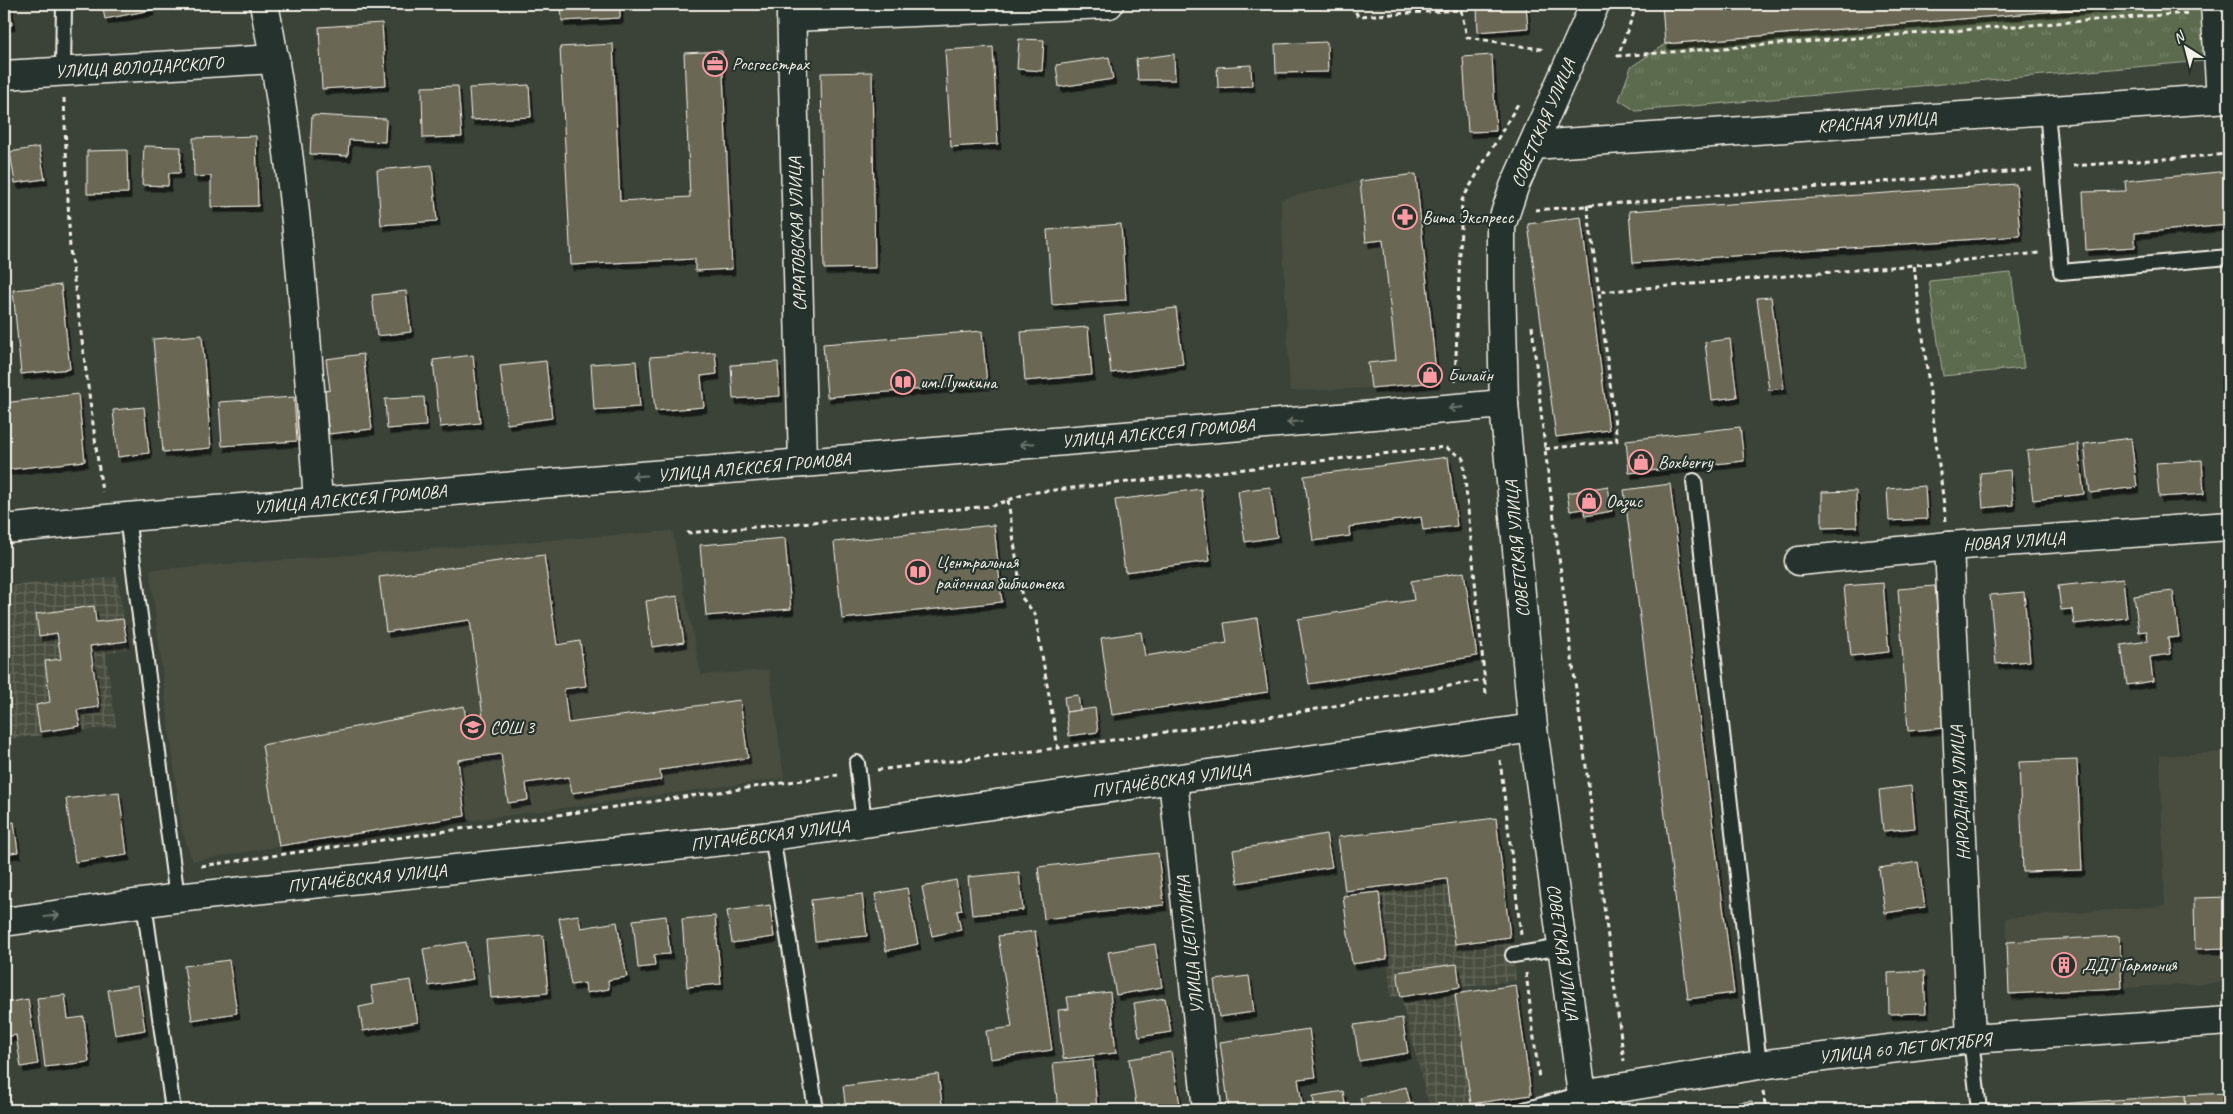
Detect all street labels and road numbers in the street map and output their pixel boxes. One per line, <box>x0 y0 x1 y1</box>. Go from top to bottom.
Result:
street label: УЛИЦА ВОЛОДАРСКОГО <box>54 52 226 82</box>
street label: СОВЕТСКАЯ УЛИЦА <box>1506 55 1580 190</box>
street label: КРАСНАЯ УЛИЦА <box>1817 107 1938 137</box>
street label: САРАТОВСКАЯ УЛИЦА <box>783 155 811 312</box>
street label: УЛИЦА АЛЕКСЕЯ ГРОМОВА <box>1060 414 1256 452</box>
street label: УЛИЦА АЛЕКСЕЯ ГРОМОВА <box>656 448 852 486</box>
street label: СОВЕТСКАЯ УЛИЦА <box>1500 479 1534 618</box>
street label: УЛИЦА АЛЕКСЕЯ ГРОМОВА <box>252 480 448 518</box>
street label: НОВАЯ УЛИЦА <box>1962 526 2067 556</box>
street label: НАРОДНАЯ УЛИЦА <box>1945 724 1975 861</box>
street label: ПУГАЧЁВСКАЯ УЛИЦА <box>1090 758 1253 802</box>
street label: ПУГАЧЁВСКАЯ УЛИЦА <box>689 814 852 856</box>
street label: ПУГАЧЁВСКАЯ УЛИЦА <box>286 859 449 897</box>
street label: УЛИЦА ЦЕПУЛИНА <box>1172 874 1208 1015</box>
street label: СОВЕТСКАЯ УЛИЦА <box>1543 883 1584 1022</box>
street label: УЛИЦА 60 ЛЕТ ОКТЯБРЯ <box>1818 1028 1995 1068</box>

